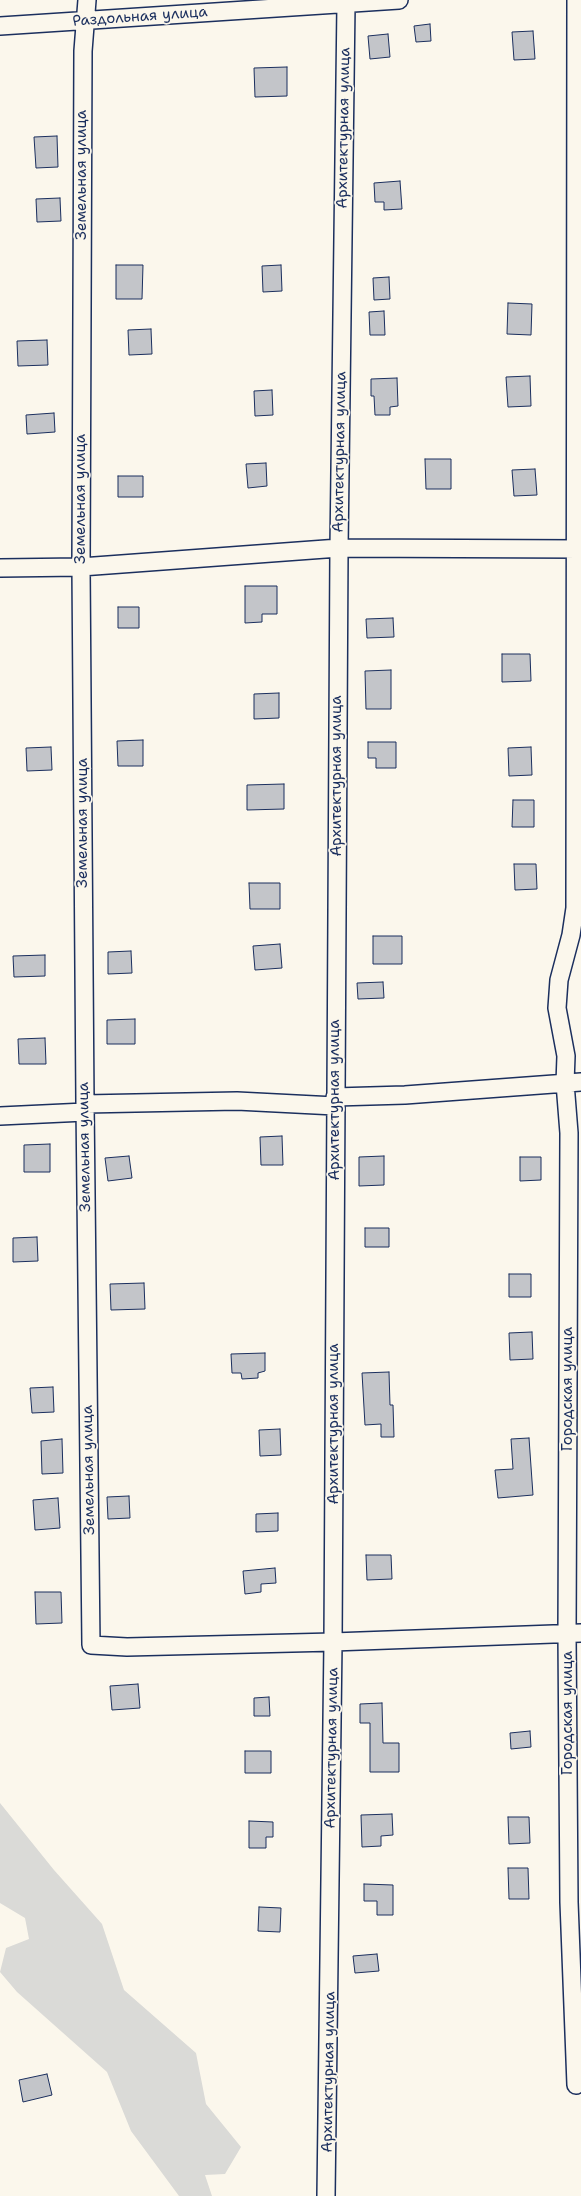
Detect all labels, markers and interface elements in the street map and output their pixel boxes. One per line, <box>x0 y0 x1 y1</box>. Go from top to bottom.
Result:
street label: Раздольная улица <box>72 3 208 31</box>
street label: Архитектурная улица <box>334 47 354 209</box>
street label: Земельная улица <box>73 110 91 240</box>
street label: Архитектурная улица <box>330 371 350 533</box>
street label: Земельная улица <box>72 434 90 564</box>
street label: Архитектурная улица <box>328 695 346 857</box>
street label: Земельная улица <box>74 758 92 888</box>
street label: Архитектурная улица <box>326 1019 344 1181</box>
street label: Земельная улица <box>75 1082 95 1212</box>
street label: Городская улица <box>559 1327 577 1451</box>
street label: Архитектурная улица <box>325 1343 343 1505</box>
street label: Земельная улица <box>79 1405 99 1535</box>
street label: Городская улица <box>559 1651 577 1775</box>
street label: Архитектурная улица <box>322 1667 342 1829</box>
street label: Архитектурная улица <box>319 1991 339 2153</box>

